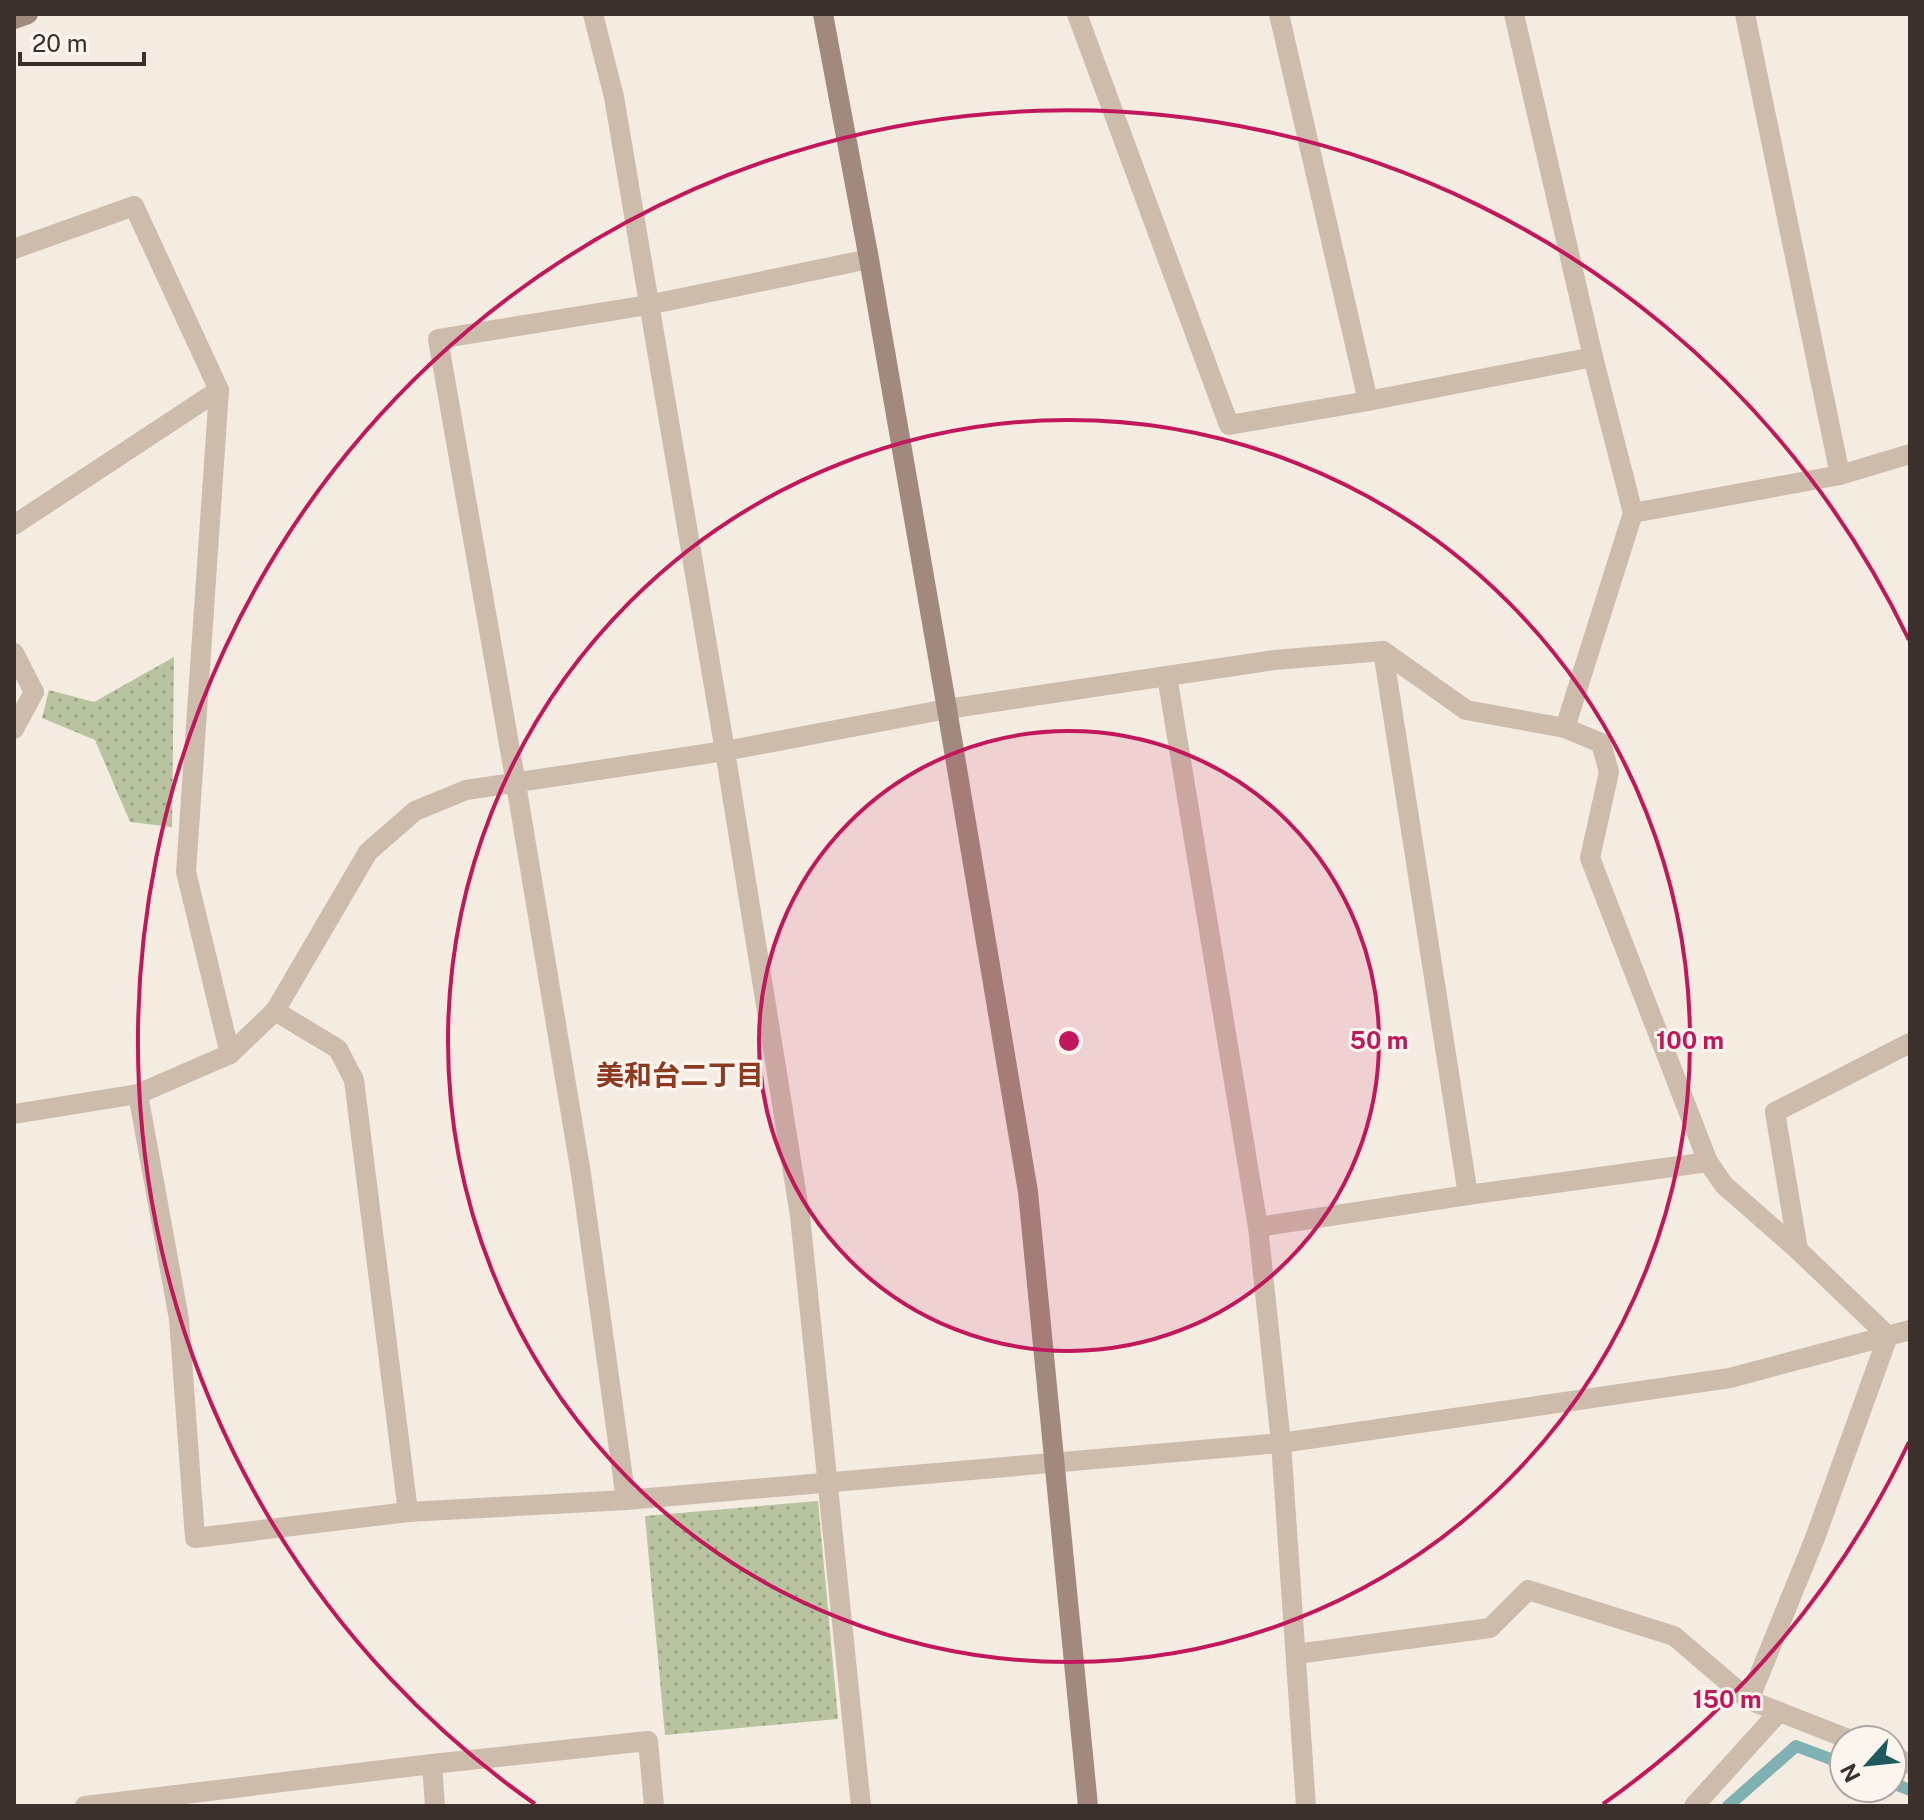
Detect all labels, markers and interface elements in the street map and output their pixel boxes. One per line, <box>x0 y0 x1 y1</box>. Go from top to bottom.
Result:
scale bar <box>20 16 144 66</box>
text: 20 m <box>32 29 88 57</box>
text: 50 m <box>1350 1026 1408 1054</box>
text: 100 m <box>1656 1026 1724 1054</box>
centre of rings <box>1055 1027 1083 1055</box>
district label: 美和台二丁目 <box>596 1058 764 1091</box>
text: 150 m <box>1693 1685 1761 1713</box>
north arrow <box>1828 1724 1908 1804</box>
text: N <box>1835 1760 1866 1787</box>

